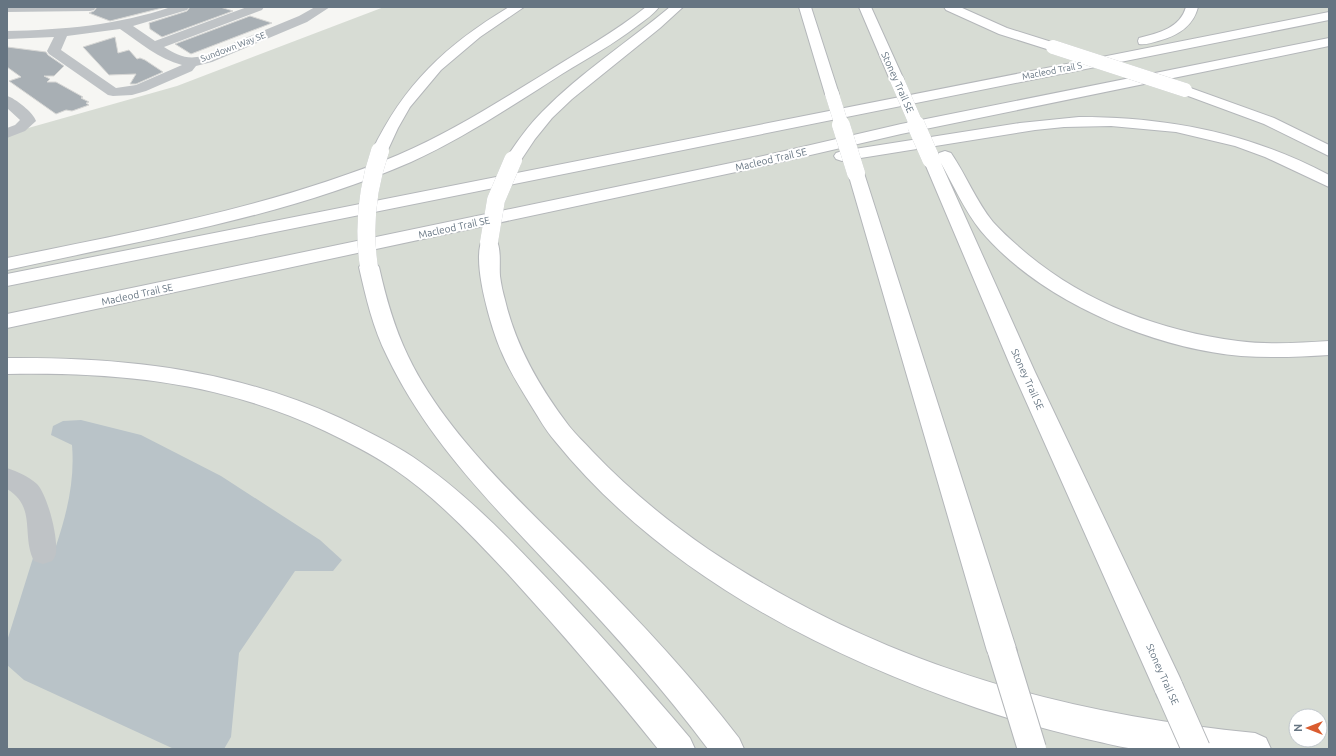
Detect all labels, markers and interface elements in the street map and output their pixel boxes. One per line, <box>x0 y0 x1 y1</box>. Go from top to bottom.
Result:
street label: Sundown Way SE <box>199 30 267 64</box>
street label: Stoney Trail SE <box>879 50 916 115</box>
street label: Macleod Trail S <box>1021 60 1083 82</box>
street label: Macleod Trail SE <box>734 146 808 173</box>
street label: Macleod Trail SE <box>417 214 491 240</box>
street label: Macleod Trail SE <box>100 281 174 307</box>
street label: Stoney Trail SE <box>1009 347 1046 412</box>
street label: Stoney Trail SE <box>1144 642 1181 707</box>
north arrow <box>1288 708 1328 748</box>
text: N <box>1292 724 1304 732</box>

